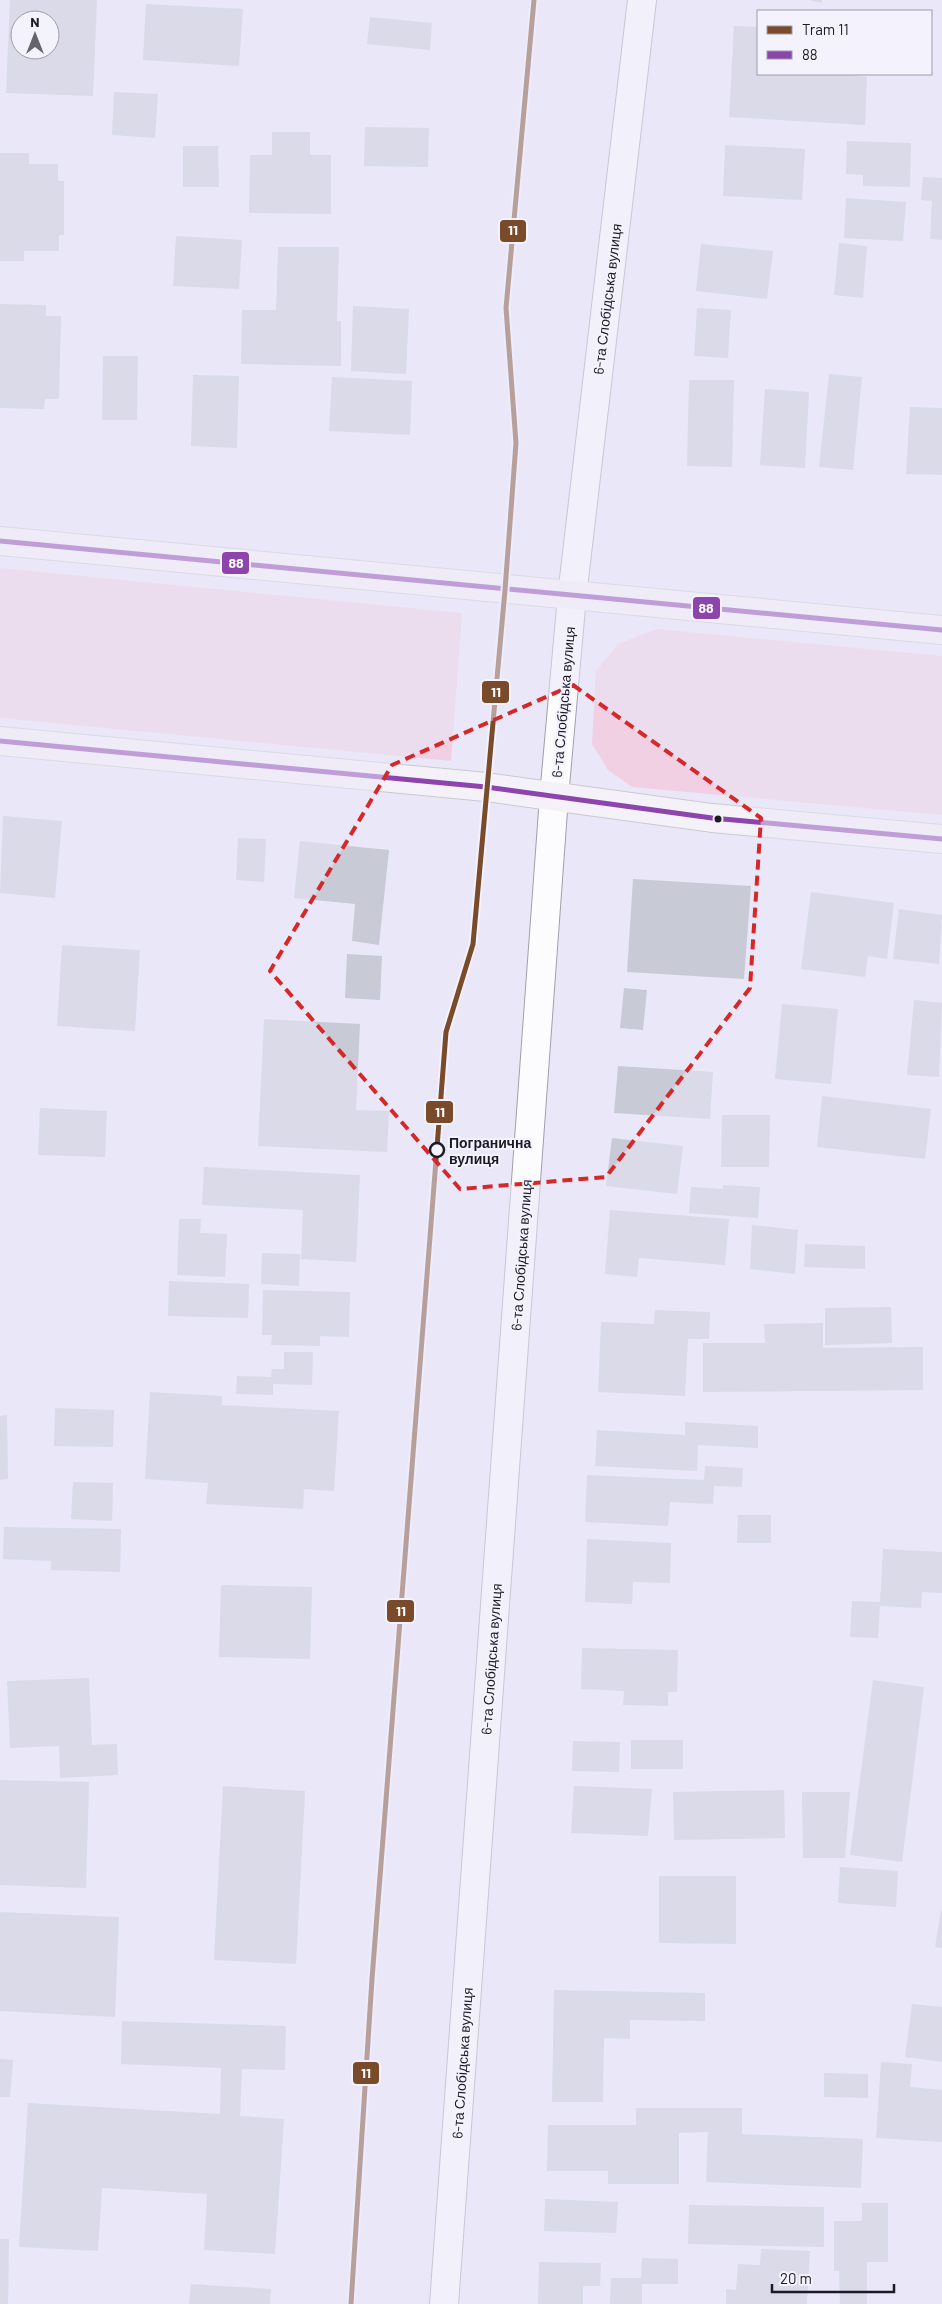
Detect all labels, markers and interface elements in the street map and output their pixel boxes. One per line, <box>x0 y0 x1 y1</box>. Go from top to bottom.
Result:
north arrow <box>10 10 60 60</box>
legend <box>757 10 932 75</box>
text: N <box>30 13 40 30</box>
text: Tram 11 <box>802 20 849 38</box>
text: 88 <box>802 45 818 63</box>
line badge: 11 <box>499 219 527 243</box>
text: 11 <box>508 221 518 238</box>
street label: 6-та Слобідська вулиця <box>589 223 625 375</box>
line badge: 88 <box>221 551 250 575</box>
text: 88 <box>228 554 244 571</box>
line badge: 88 <box>692 596 721 620</box>
text: 88 <box>698 599 714 616</box>
street label: 6-та Слобідська вулиця <box>548 626 578 778</box>
line badge: 11 <box>481 680 510 704</box>
text: 11 <box>491 683 501 700</box>
unlabelled marker <box>713 814 723 824</box>
line badge: 11 <box>425 1100 454 1124</box>
text: 11 <box>435 1103 445 1120</box>
place label: Погранична вулиця <box>449 1134 531 1167</box>
marker: Погранична вулиця <box>429 1142 445 1158</box>
street label: 6-та Слобідська вулиця <box>507 1179 535 1331</box>
street label: 6-та Слобідська вулиця <box>477 1583 505 1735</box>
line badge: 11 <box>386 1599 415 1623</box>
text: 11 <box>396 1602 406 1619</box>
street label: 6-та Слобідська вулиця <box>448 1987 476 2139</box>
line badge: 11 <box>352 2061 380 2085</box>
text: 11 <box>361 2064 371 2081</box>
scale bar <box>772 2262 894 2294</box>
text: 20 m <box>780 2269 812 2287</box>

